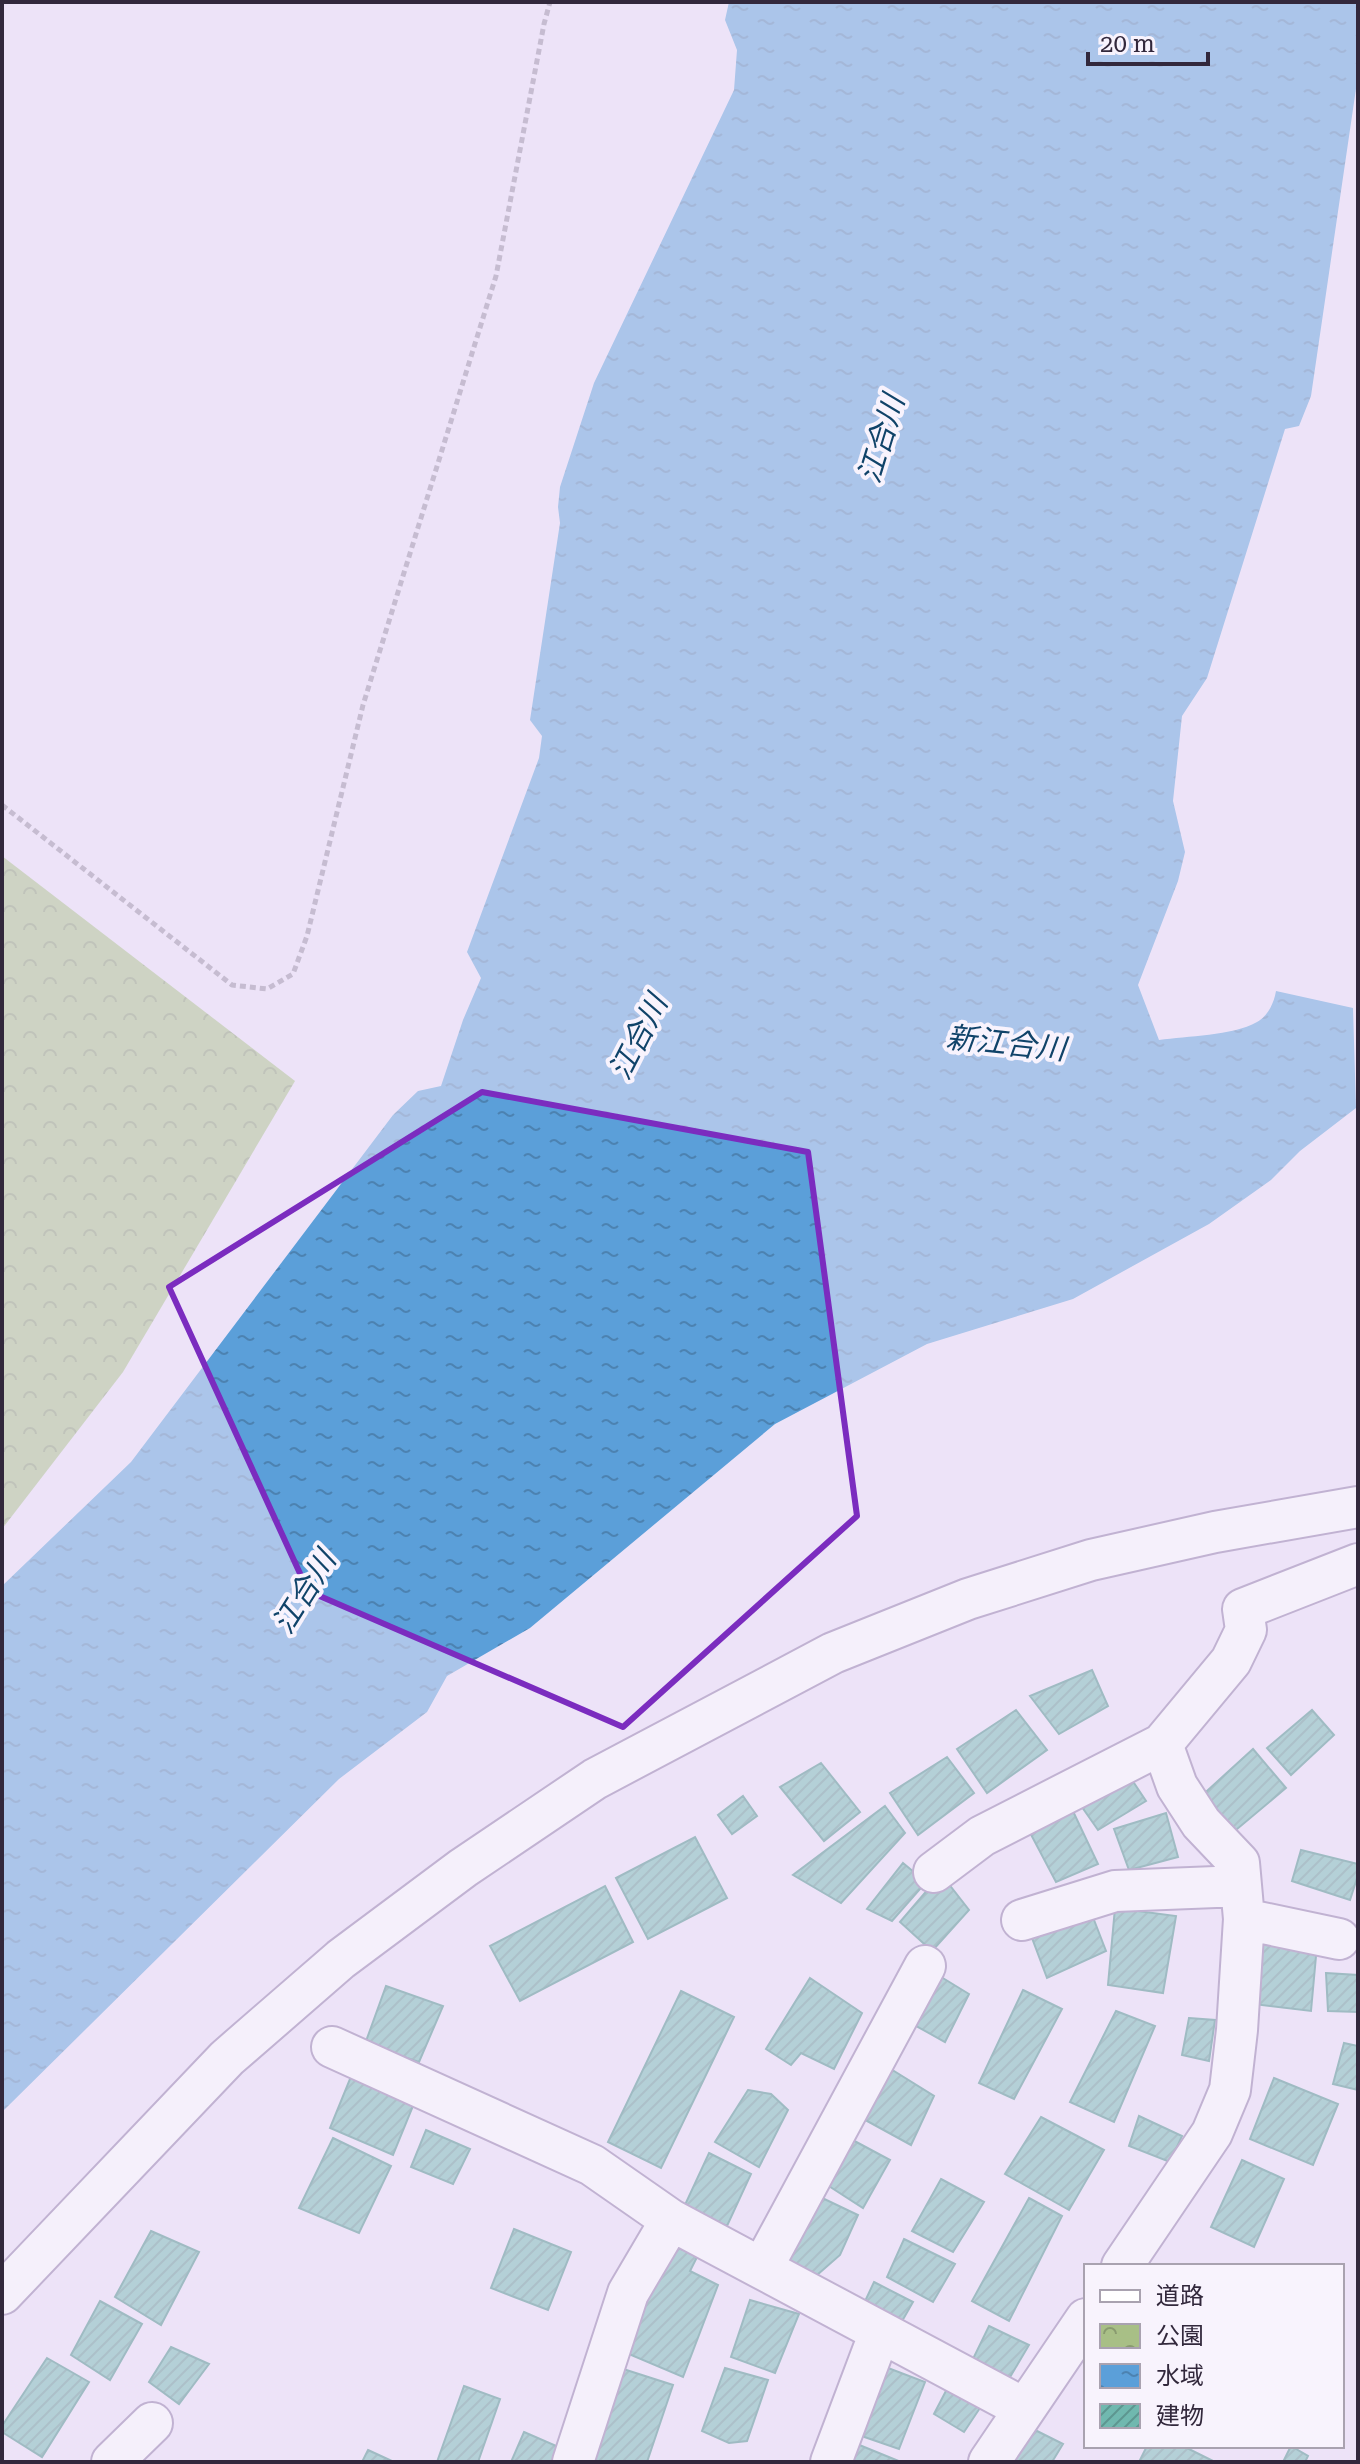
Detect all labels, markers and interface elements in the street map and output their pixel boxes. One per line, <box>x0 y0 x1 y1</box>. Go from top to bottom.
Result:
scale bar <box>1088 16 1208 66</box>
text: 20 m <box>1100 30 1155 58</box>
water label: 江合川 <box>851 388 912 487</box>
water label: 江合川 <box>602 986 675 1085</box>
water label: 新江合川 <box>944 1019 1070 1067</box>
water label: 江合川 <box>265 1542 344 1639</box>
legend <box>1084 2264 1344 2448</box>
text: 道路 <box>1156 2282 1204 2310</box>
text: 公園 <box>1156 2322 1204 2350</box>
text: 水域 <box>1156 2362 1204 2390</box>
text: 建物 <box>1156 2402 1204 2430</box>

